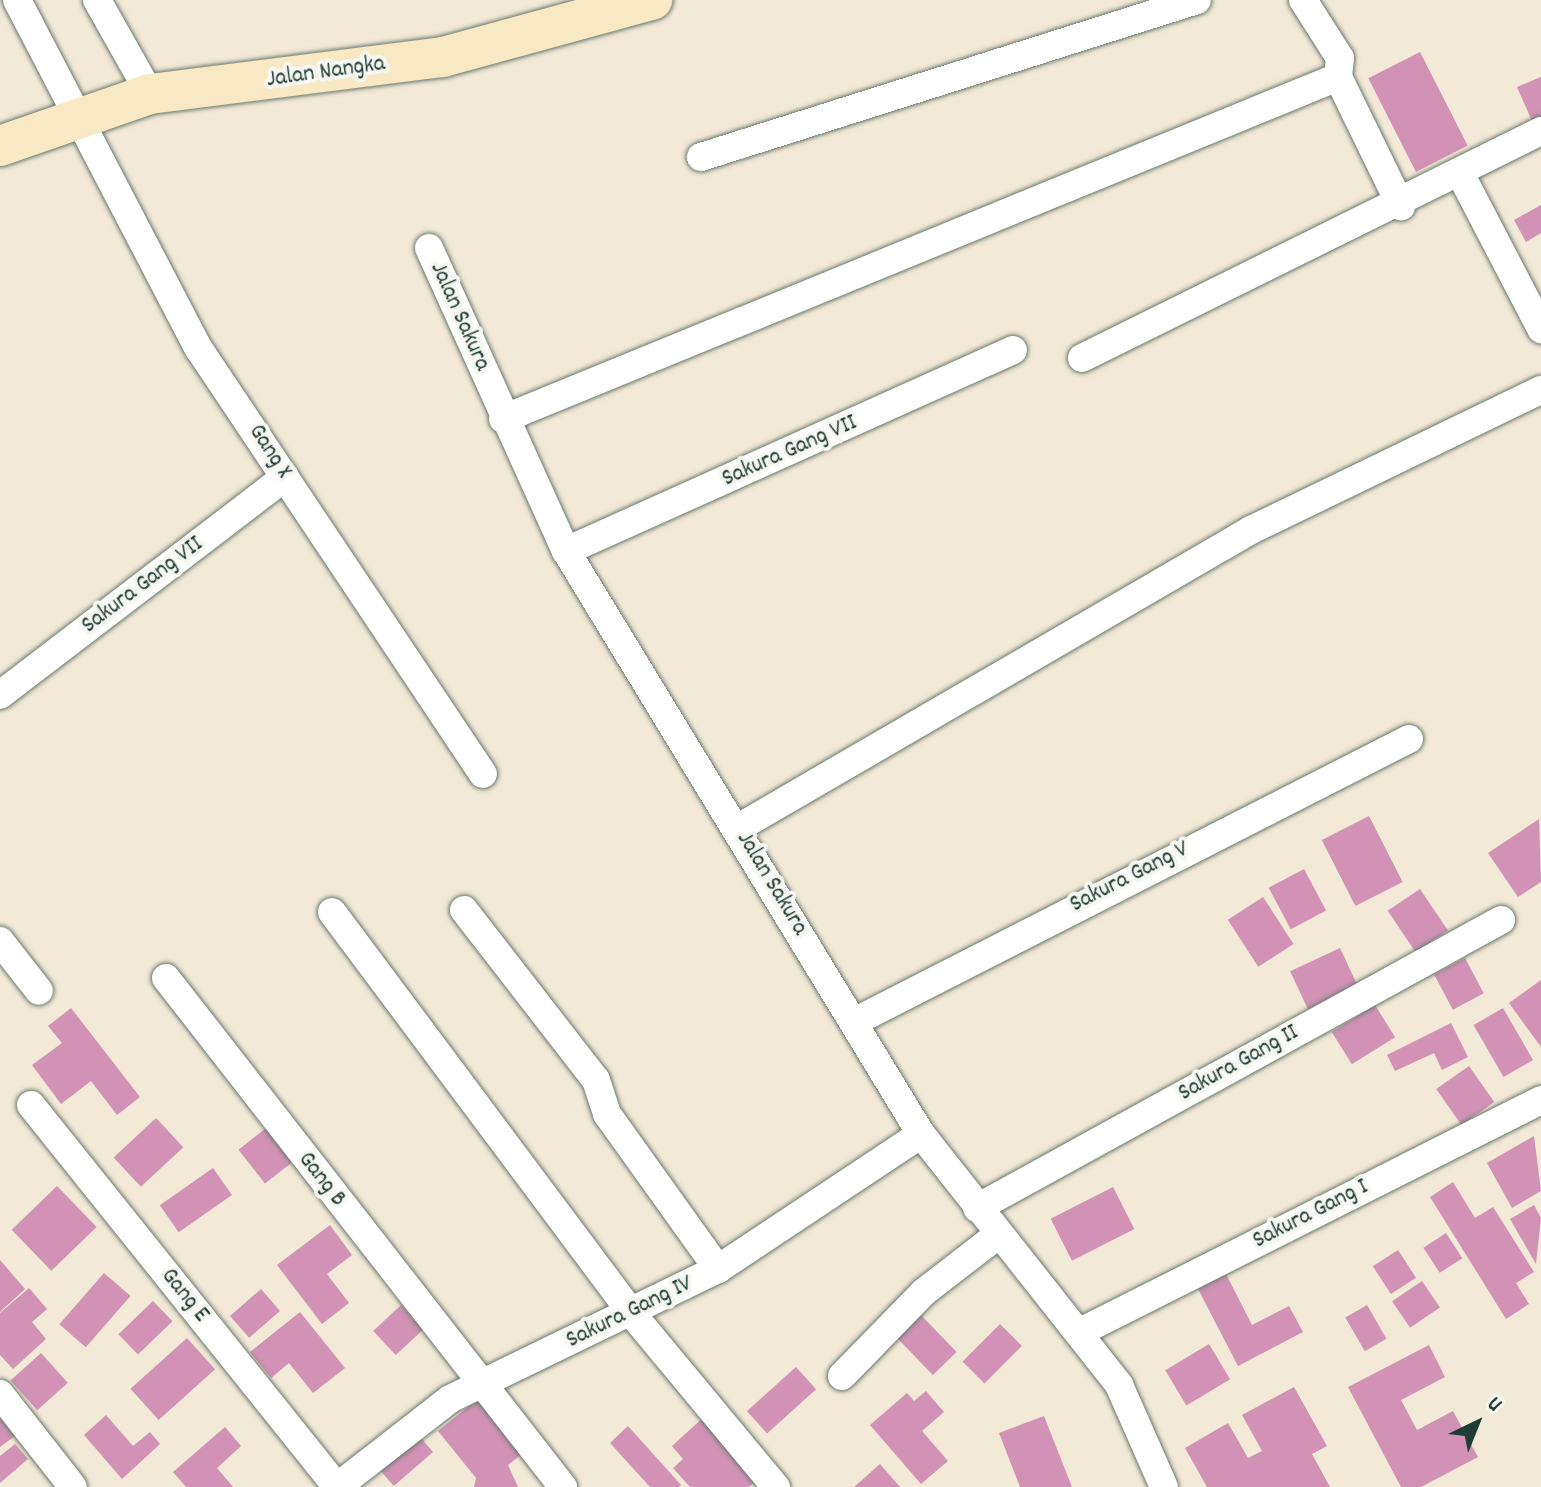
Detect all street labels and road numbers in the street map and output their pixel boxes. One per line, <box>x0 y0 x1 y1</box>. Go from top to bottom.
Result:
street label: Jalan Nangka <box>265 50 387 96</box>
street label: Jalan Sakura <box>422 258 496 376</box>
street label: Sakura Gang VII <box>718 409 862 495</box>
street label: Gang X <box>241 419 297 485</box>
street label: Sakura Gang VII <box>77 531 209 641</box>
street label: Jalan Sakura <box>729 827 813 941</box>
street label: Sakura Gang V <box>1066 836 1194 920</box>
street label: Sakura Gang II <box>1174 1019 1304 1109</box>
street label: Gang B <box>291 1147 351 1213</box>
street label: Sakura Gang I <box>1249 1174 1373 1256</box>
street label: Gang E <box>153 1263 215 1329</box>
street label: Sakura Gang IV <box>562 1270 698 1356</box>

